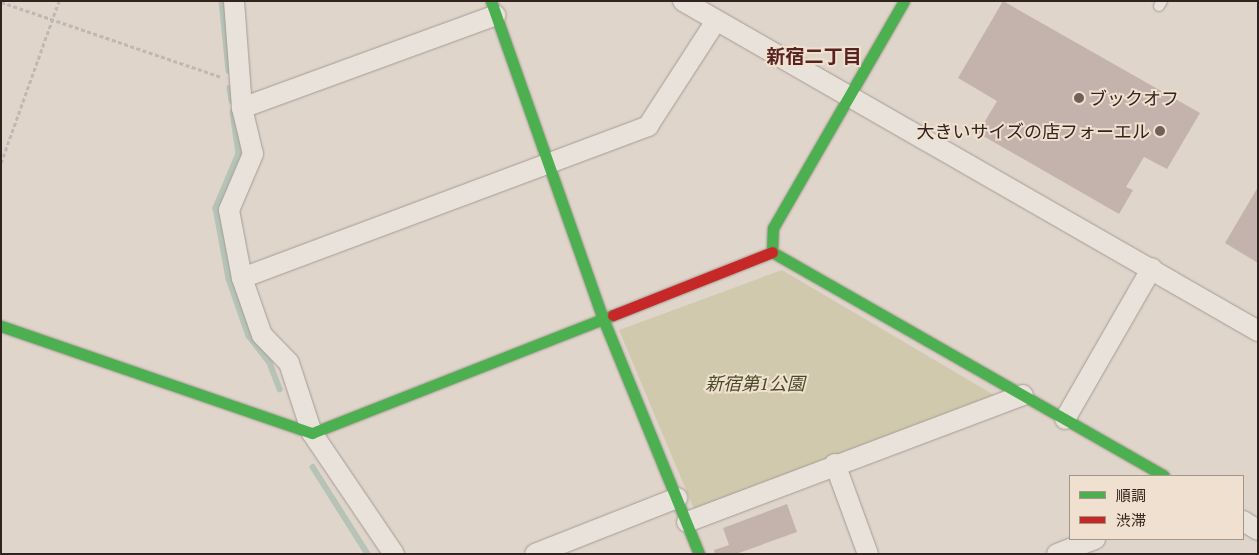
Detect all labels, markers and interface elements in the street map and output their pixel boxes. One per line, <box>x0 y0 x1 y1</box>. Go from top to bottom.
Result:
district label: 新宿二丁目 <box>767 45 861 67</box>
place label: ブックオフ <box>1089 87 1179 109</box>
marker: ブックオフ <box>1073 92 1085 104</box>
place label: 大きいサイズの店フォーエル <box>916 120 1150 142</box>
marker: 大きいサイズの店フォーエル <box>1154 125 1166 137</box>
park label: 新宿第1公園 <box>705 372 805 394</box>
legend <box>1069 475 1244 540</box>
text: 順調 <box>1116 485 1146 505</box>
text: 渋滞 <box>1116 510 1146 530</box>

